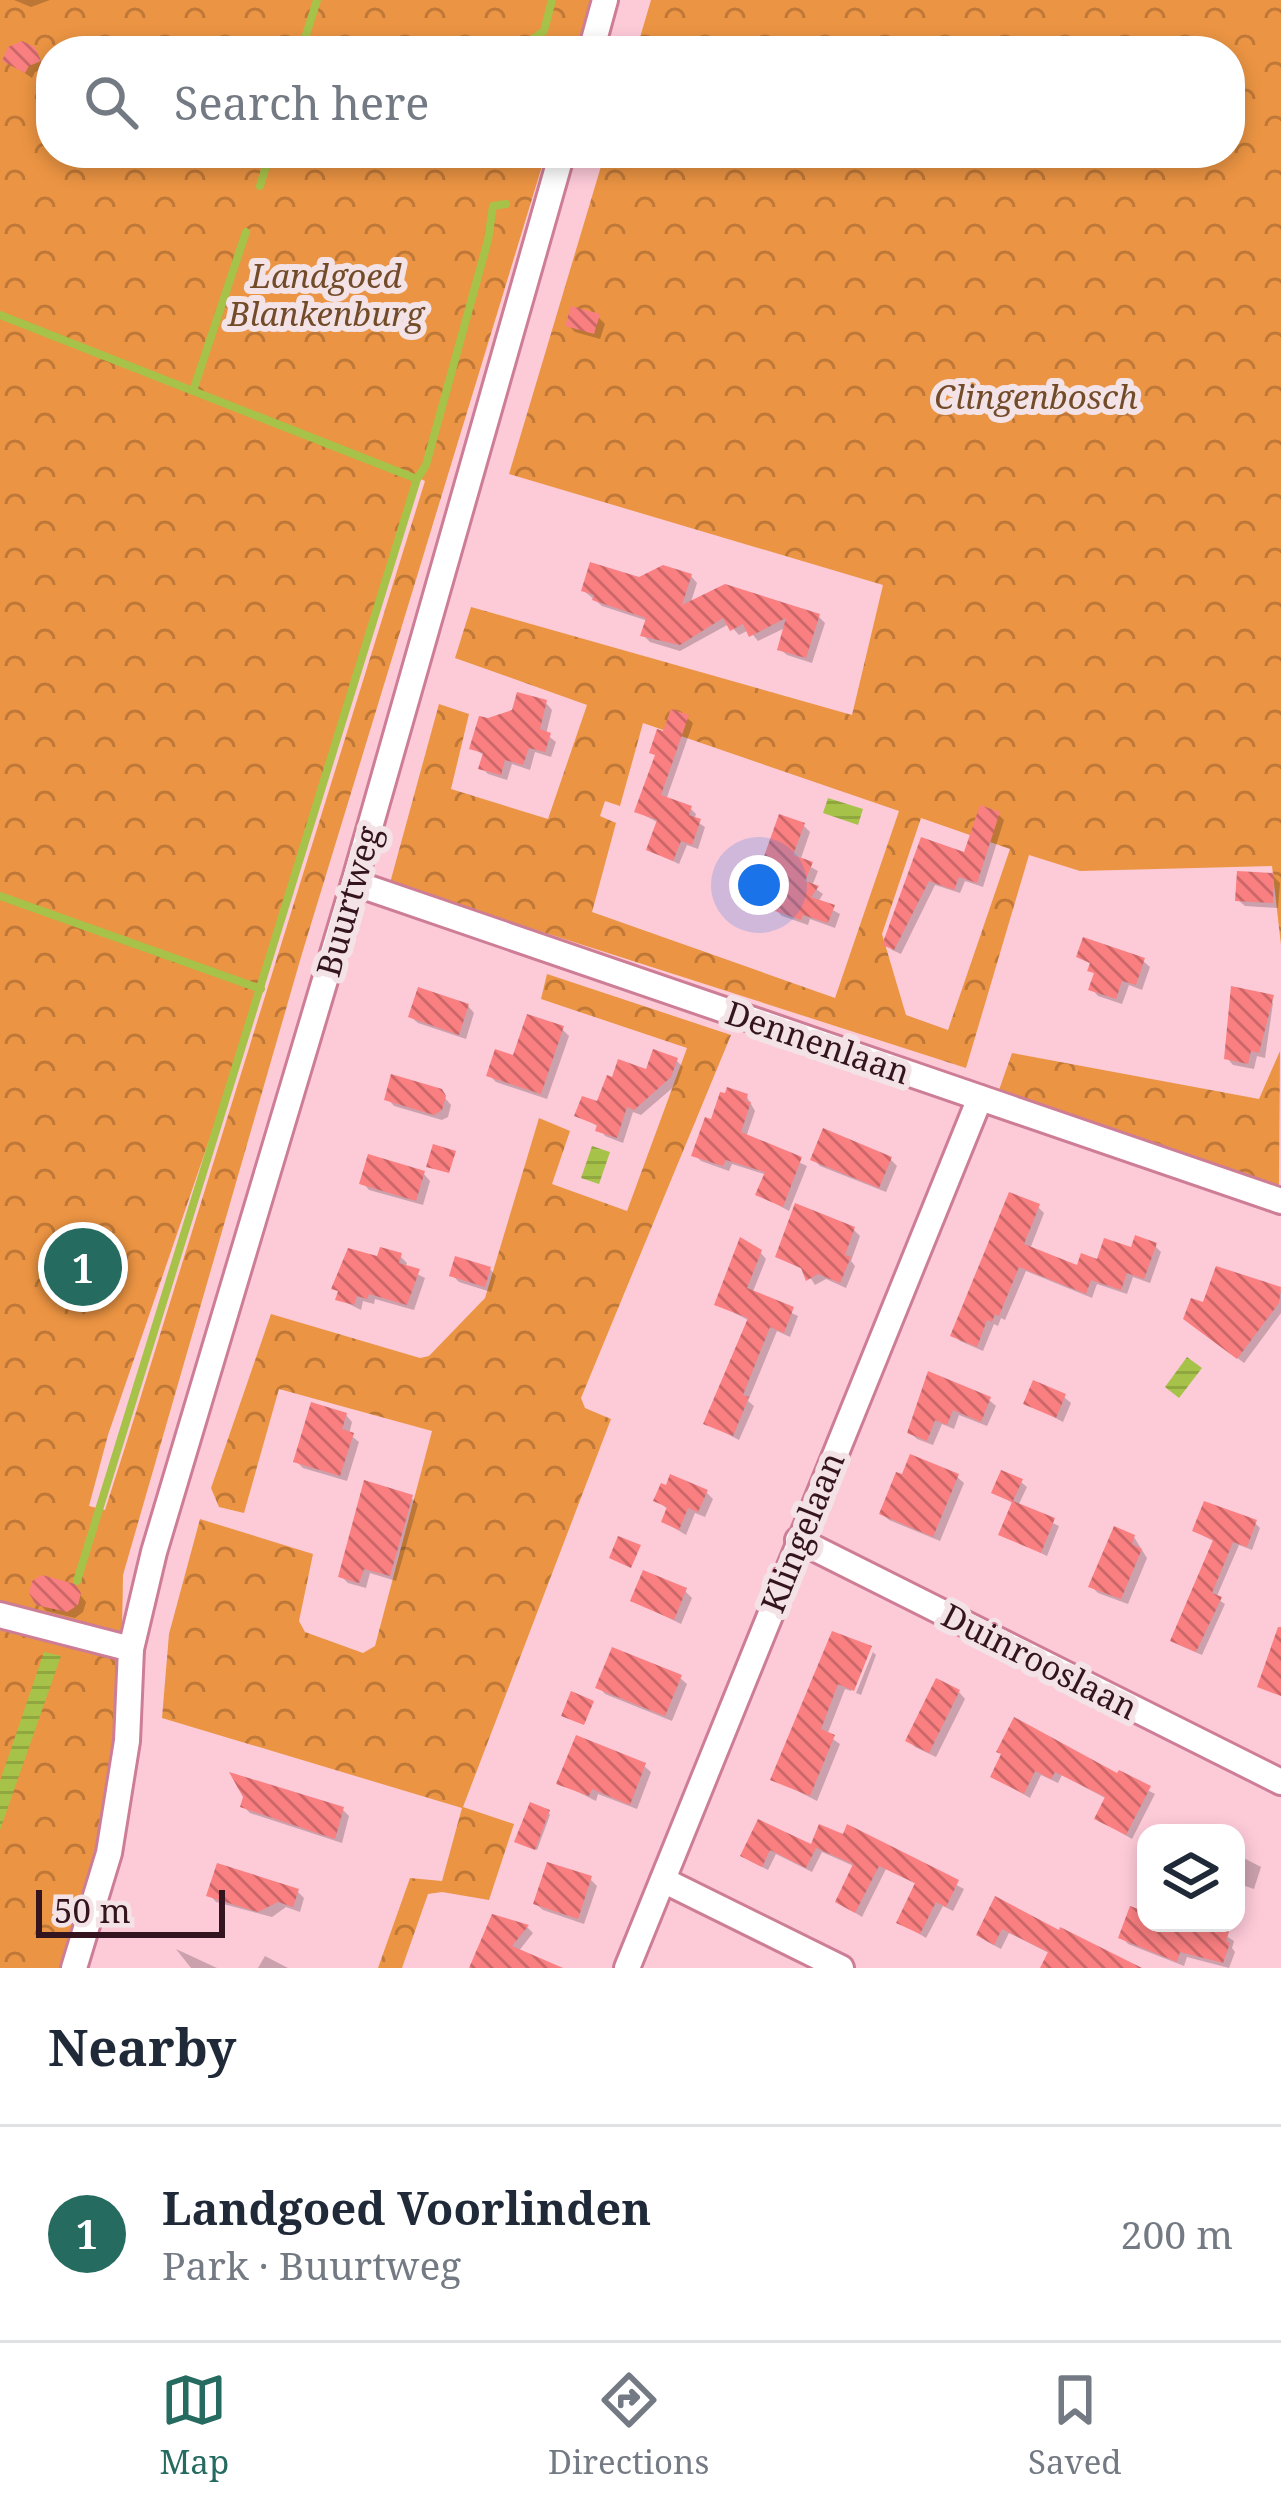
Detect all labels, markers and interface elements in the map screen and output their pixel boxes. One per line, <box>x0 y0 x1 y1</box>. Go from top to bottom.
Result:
search box <box>36 36 1245 168</box>
icon: search <box>78 69 144 135</box>
text: Search here <box>174 72 429 133</box>
park label: Landgoed Blankenburg <box>227 253 426 336</box>
park label: Clingenbosch <box>934 374 1138 419</box>
street label: Buurtweg <box>305 820 391 981</box>
your location <box>729 855 789 915</box>
street label: Dennenlaan <box>720 989 916 1095</box>
pin: 1 <box>44 1222 122 1312</box>
street label: Klingelaan <box>749 1445 855 1619</box>
street label: Duinrooslaan <box>934 1592 1146 1730</box>
map controls <box>1137 1824 1245 1932</box>
button: layers <box>1137 1824 1245 1932</box>
scale bar <box>36 1884 225 1937</box>
text: 50 m <box>54 1888 131 1933</box>
text: Nearby <box>48 2011 236 2081</box>
text: Landgoed Voorlinden <box>162 2177 651 2238</box>
text: 1 <box>76 2207 98 2260</box>
text: 200 m <box>1121 2207 1233 2260</box>
text: Park · Buurtweg <box>162 2238 461 2291</box>
tab: Map <box>159 2367 229 2484</box>
tab: Directions <box>548 2367 709 2484</box>
tab: Saved <box>1028 2367 1122 2484</box>

